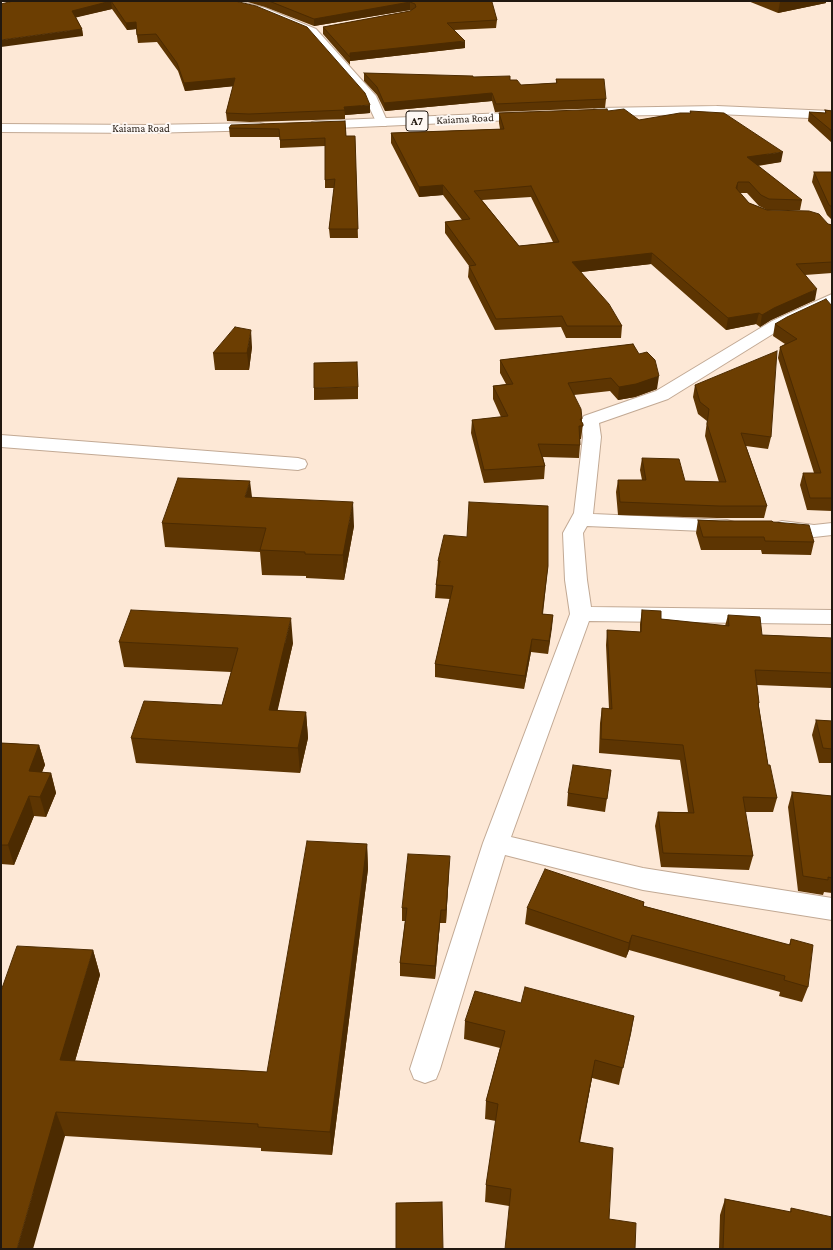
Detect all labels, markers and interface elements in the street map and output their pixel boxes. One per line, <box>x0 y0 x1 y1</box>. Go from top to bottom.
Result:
road number: A7 <box>406 111 428 131</box>
street label: Kaiama Road <box>436 111 494 127</box>
street label: Kaiama Road <box>112 122 170 136</box>

